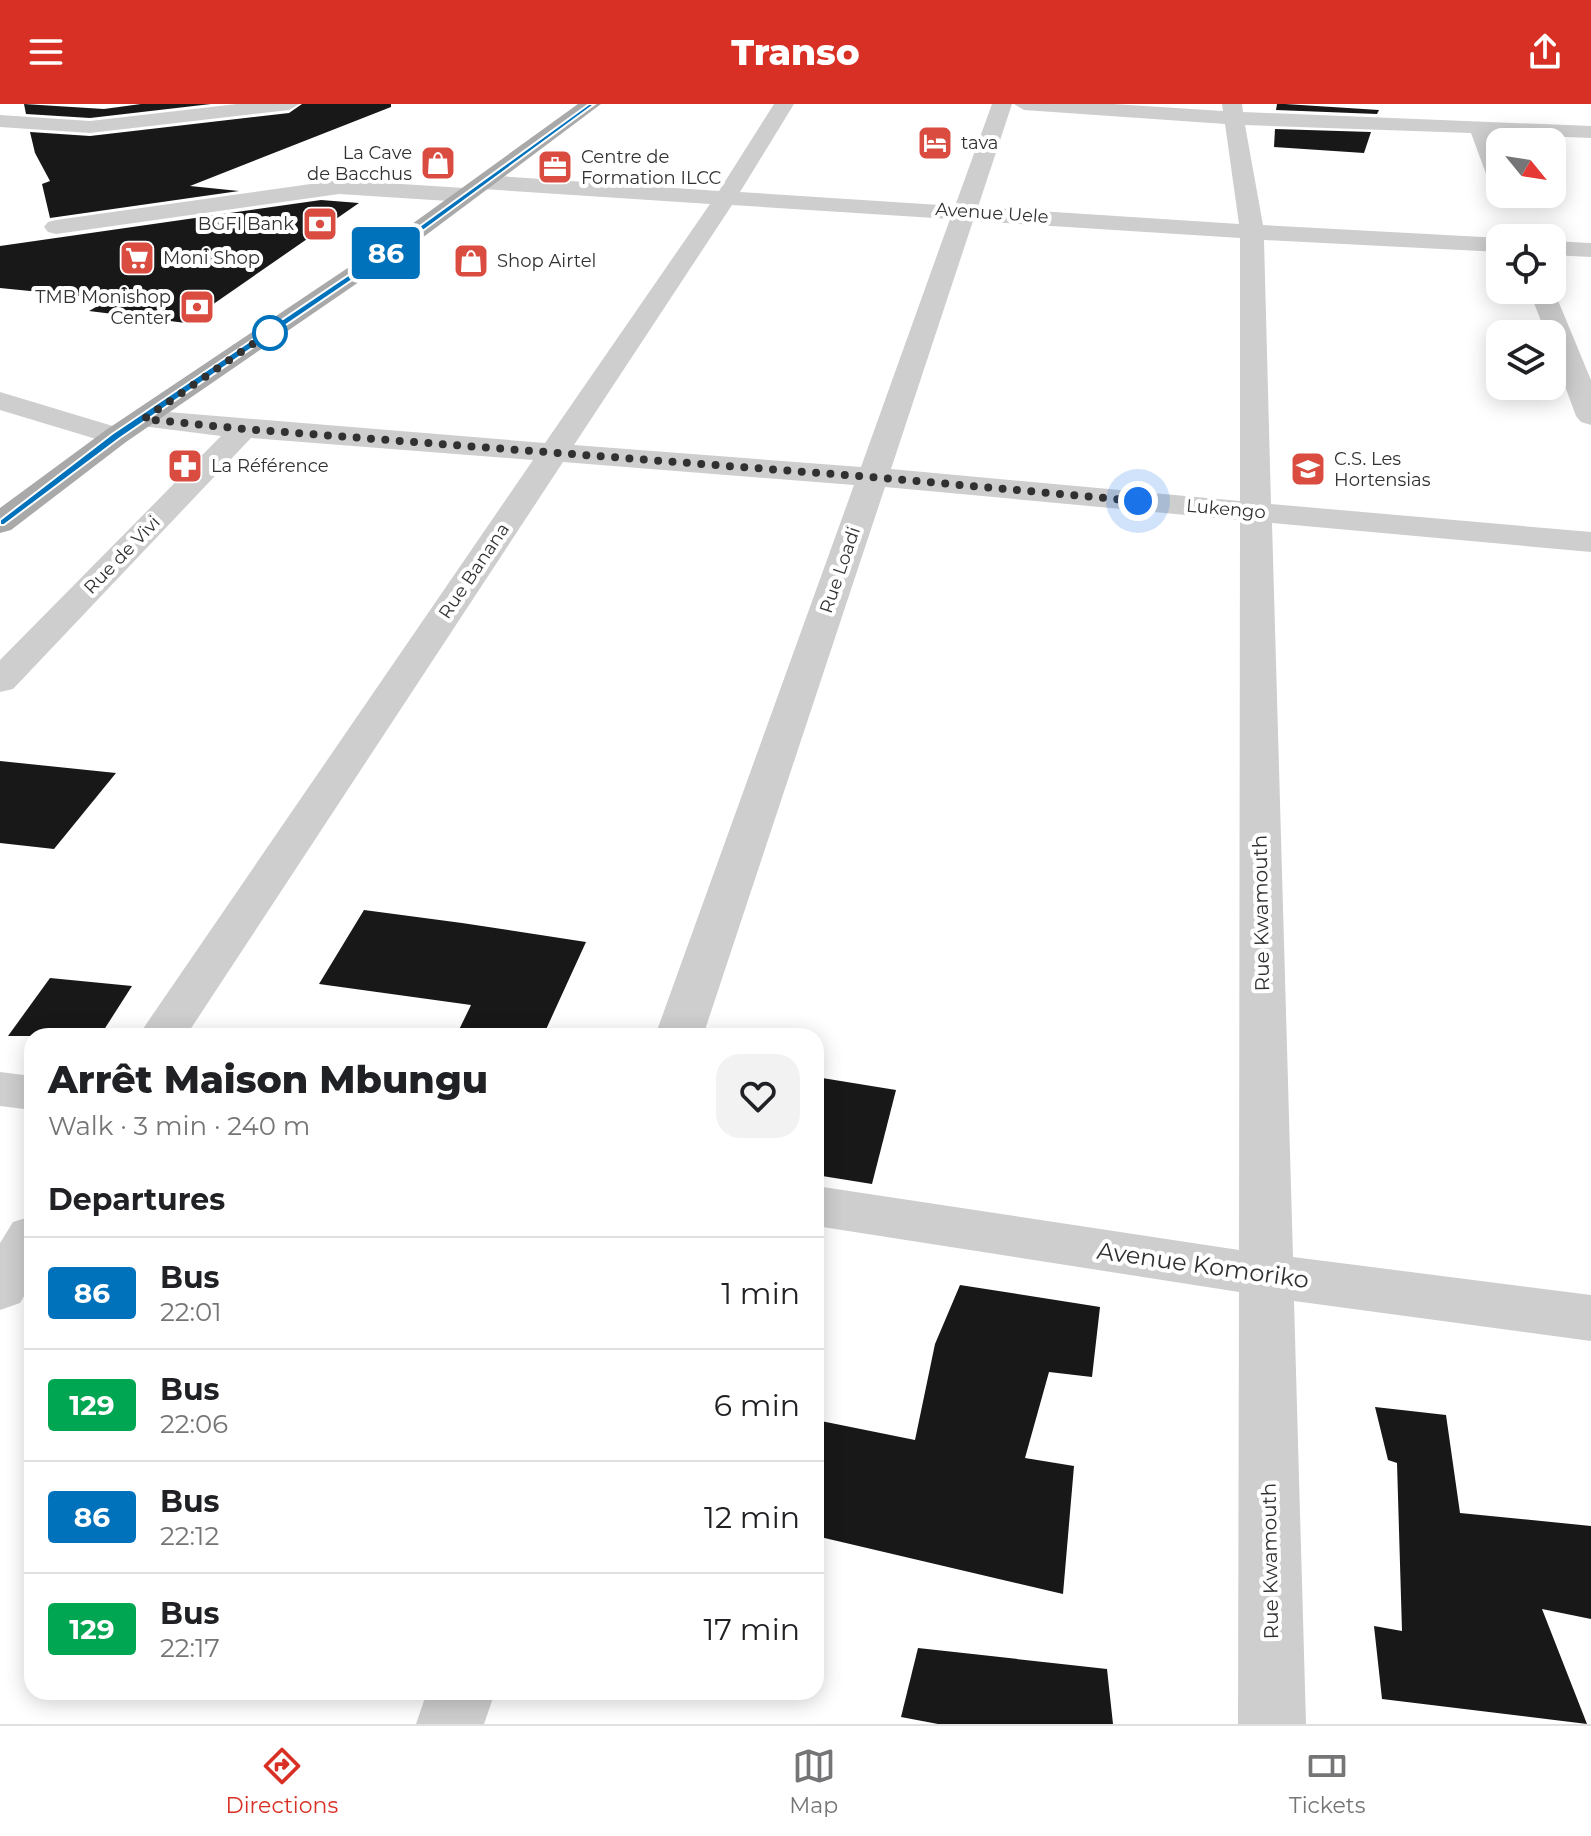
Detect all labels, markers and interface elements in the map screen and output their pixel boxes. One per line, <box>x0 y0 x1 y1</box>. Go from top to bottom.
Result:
icon: menu <box>24 30 68 74</box>
text: Transo <box>731 30 860 74</box>
icon: share <box>1523 30 1567 74</box>
hotel icon: tava <box>916 124 954 162</box>
north arrow <box>1486 128 1566 208</box>
map controls <box>1486 128 1566 400</box>
place label: tava <box>961 132 998 154</box>
place label: La Cave de Bacchus <box>307 142 412 185</box>
shop icon: La Cave de Bacchus <box>419 144 457 182</box>
place label: Centre de Formation ILCC <box>581 146 721 189</box>
office icon: Centre de Formation ILCC <box>536 148 574 186</box>
street label: Avenue Uele <box>935 198 1049 228</box>
bank icon: BGFI Bank <box>301 205 339 243</box>
place label: BGFI Bank <box>198 213 294 235</box>
button: locate <box>1486 224 1566 304</box>
line badge: 86 <box>350 227 422 279</box>
text: 86 <box>368 236 404 270</box>
supermarket icon: Moni Shop <box>118 239 156 277</box>
shop icon: Shop Airtel <box>452 242 490 280</box>
place label: Moni Shop <box>163 247 260 269</box>
place label: Shop Airtel <box>497 250 596 272</box>
place label: TMB Monishop Center <box>35 286 171 329</box>
bank icon: TMB Monishop Center <box>178 288 216 326</box>
unlabelled marker <box>253 316 287 350</box>
button: layers <box>1486 320 1566 400</box>
pharmacy icon: La Référence <box>166 447 204 485</box>
place label: C.S. Les Hortensias <box>1334 448 1431 491</box>
school or university icon: C.S. Les Hortensias <box>1289 450 1327 488</box>
place label: La Référence <box>211 455 329 477</box>
your location <box>1118 481 1158 521</box>
street label: Lukengo <box>1185 495 1267 523</box>
street label: Rue de Vivi <box>79 511 165 599</box>
street label: Rue Banana <box>434 519 514 623</box>
street label: Rue Loadi <box>815 524 865 616</box>
street label: Rue Kwamouth <box>1248 835 1274 991</box>
button: heart <box>716 1054 800 1138</box>
text: Arrêt Maison Mbungu <box>48 1056 488 1103</box>
text: Walk · 3 min · 240 m <box>48 1110 310 1142</box>
text: Departures <box>48 1181 225 1218</box>
street label: Avenue Komoriko <box>1095 1236 1311 1294</box>
text: Bus <box>160 1259 220 1296</box>
text: 1 min <box>721 1275 800 1312</box>
text: 86 <box>74 1276 110 1310</box>
text: 22:01 <box>160 1296 222 1328</box>
text: Bus <box>160 1371 220 1408</box>
text: 6 min <box>714 1387 800 1424</box>
text: 129 <box>69 1388 115 1422</box>
text: 22:06 <box>160 1408 228 1440</box>
text: Bus <box>160 1483 220 1520</box>
street label: Rue Kwamouth <box>1257 1483 1283 1639</box>
text: 12 min <box>704 1499 800 1536</box>
text: 86 <box>74 1500 110 1534</box>
text: 22:12 <box>160 1520 219 1552</box>
text: Bus <box>160 1595 220 1632</box>
text: 17 min <box>703 1611 800 1648</box>
text: 129 <box>69 1612 115 1646</box>
text: 22:17 <box>160 1632 220 1664</box>
tab: Directions <box>225 1744 338 1819</box>
tab: Map <box>789 1744 838 1819</box>
tab: Tickets <box>1289 1744 1365 1819</box>

